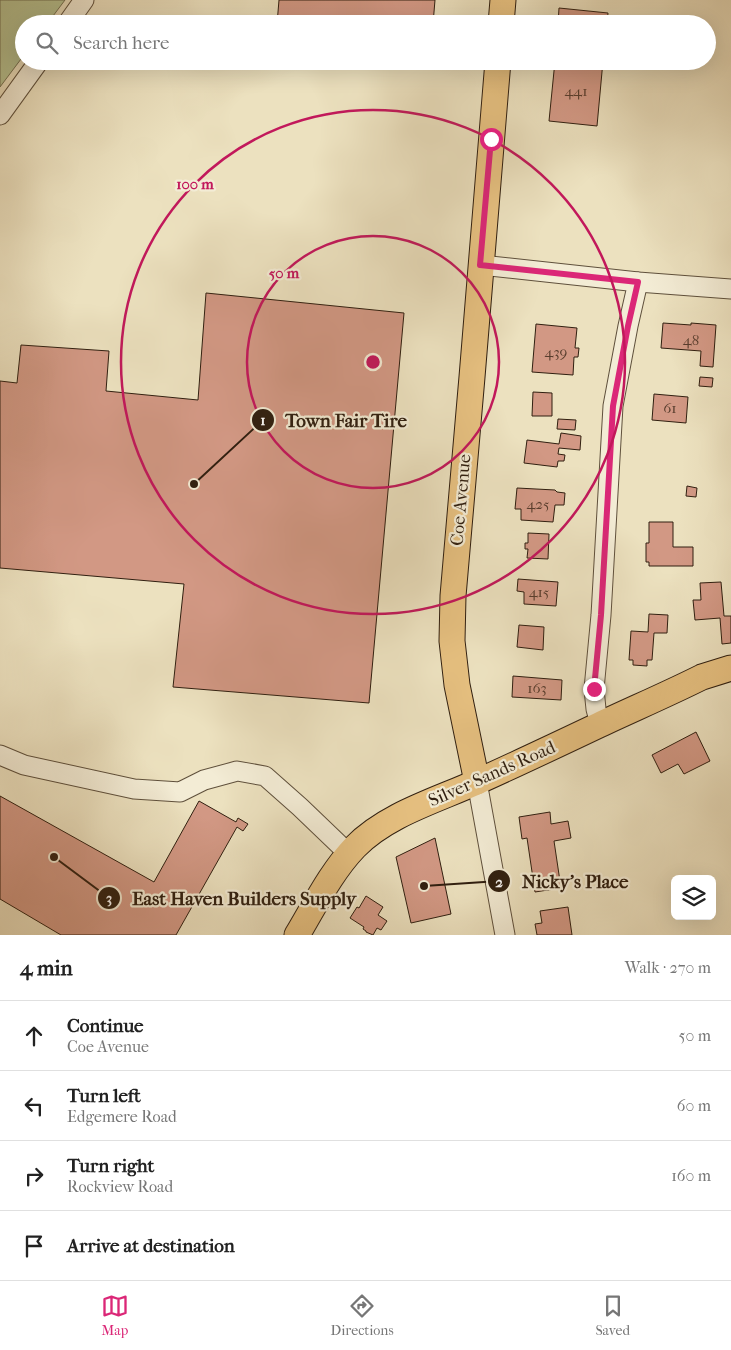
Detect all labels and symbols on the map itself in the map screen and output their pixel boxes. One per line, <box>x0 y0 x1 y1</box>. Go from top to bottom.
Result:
house number: 441 <box>564 82 588 100</box>
route start <box>480 128 503 151</box>
text: 100 m <box>176 175 214 193</box>
text: 50 m <box>269 264 300 282</box>
house number: 48 <box>683 331 699 349</box>
house number: 439 <box>545 343 568 361</box>
centre of rings <box>364 353 382 371</box>
house number: 61 <box>663 399 677 417</box>
callout: Town Fair Tire <box>251 403 417 437</box>
text: Town Fair Tire <box>284 410 407 432</box>
text: 1 <box>260 411 266 429</box>
street label: Coe Avenue <box>447 453 475 547</box>
house number: 425 <box>526 495 550 513</box>
house number: 415 <box>529 583 549 601</box>
route end <box>583 678 606 701</box>
house number: 163 <box>527 679 547 697</box>
street label: Silver Sands Road <box>425 737 559 811</box>
callout: Nicky's Place <box>487 864 638 898</box>
text: Nicky's Place <box>522 871 629 893</box>
text: 2 <box>495 873 503 891</box>
callout: East Haven Builders Supply <box>97 881 366 915</box>
text: East Haven Builders Supply <box>132 888 357 910</box>
text: 3 <box>106 889 112 907</box>

